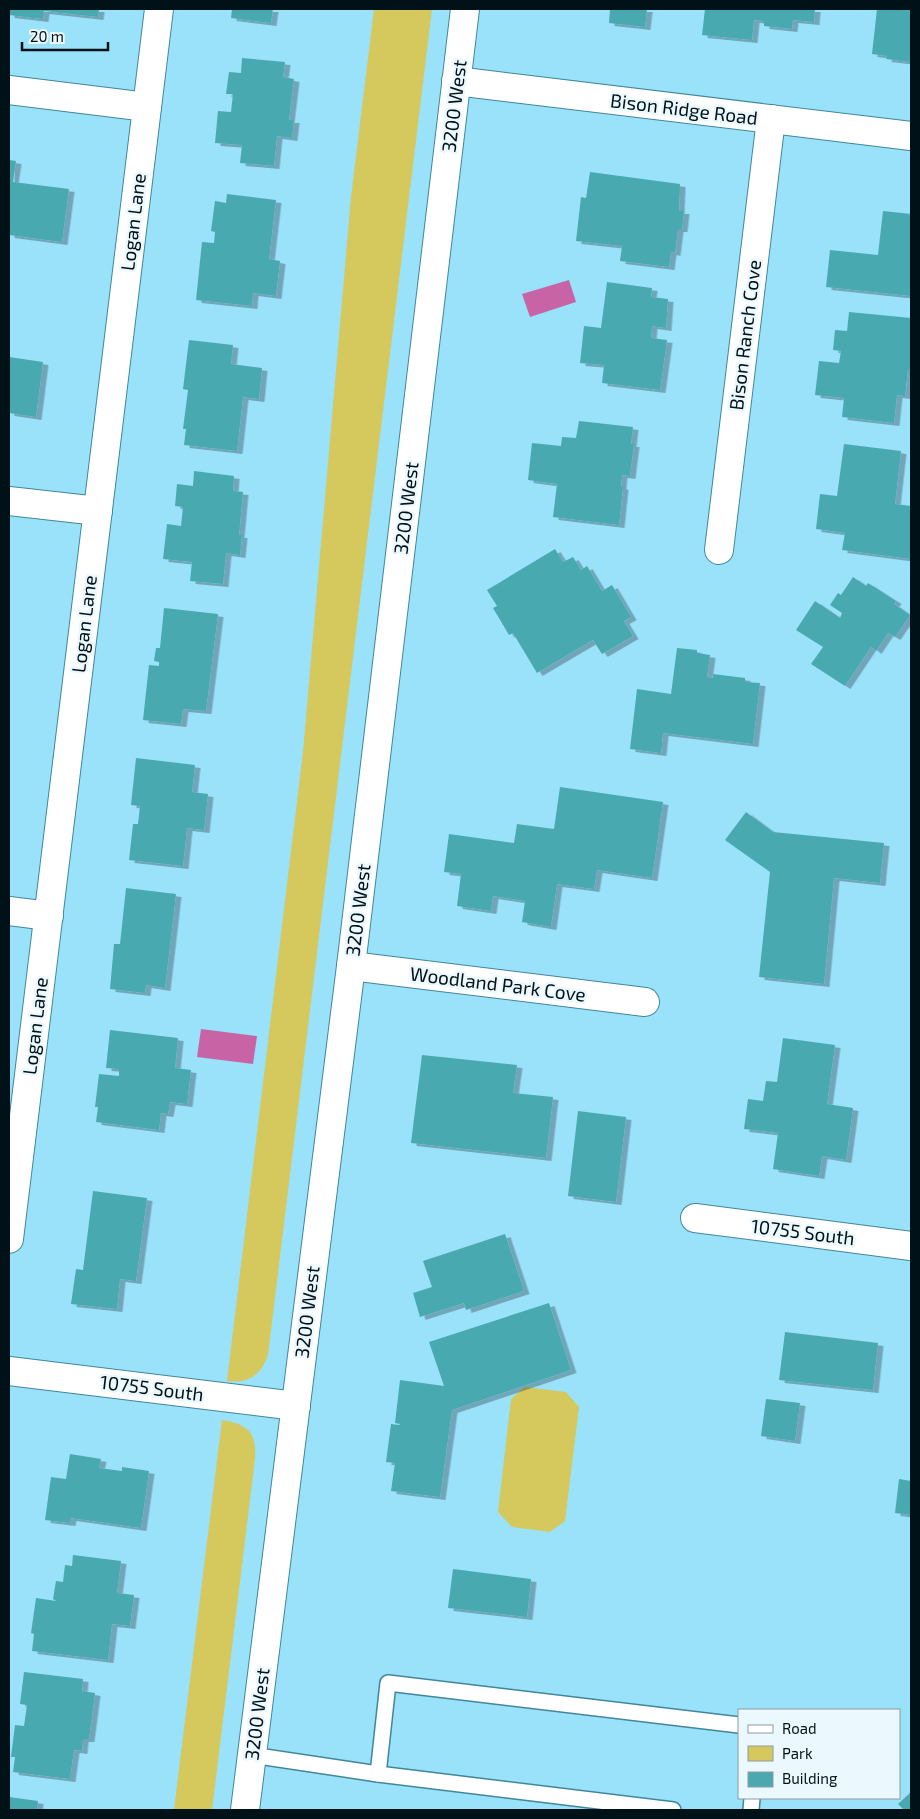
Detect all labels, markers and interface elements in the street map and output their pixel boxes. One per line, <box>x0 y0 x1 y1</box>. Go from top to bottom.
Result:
scale bar <box>22 20 109 52</box>
text: 20 m <box>30 27 64 45</box>
street label: 3200 West <box>436 58 471 153</box>
street label: Bison Ridge Road <box>609 88 759 129</box>
street label: Logan Lane <box>115 172 150 272</box>
street label: Bison Ranch Cove <box>724 258 765 412</box>
street label: 3200 West <box>388 460 423 555</box>
street label: Logan Lane <box>66 574 101 674</box>
street label: 3200 West <box>340 862 375 957</box>
street label: Woodland Park Cove <box>409 961 587 1006</box>
street label: Logan Lane <box>17 976 52 1076</box>
street label: 10755 South <box>750 1214 856 1249</box>
street label: 3200 West <box>289 1264 324 1359</box>
street label: 10755 South <box>99 1370 205 1405</box>
street label: 3200 West <box>239 1666 274 1761</box>
legend <box>738 1709 900 1799</box>
text: Road <box>782 1719 817 1737</box>
text: Park <box>782 1744 813 1762</box>
text: Building <box>782 1769 838 1787</box>

